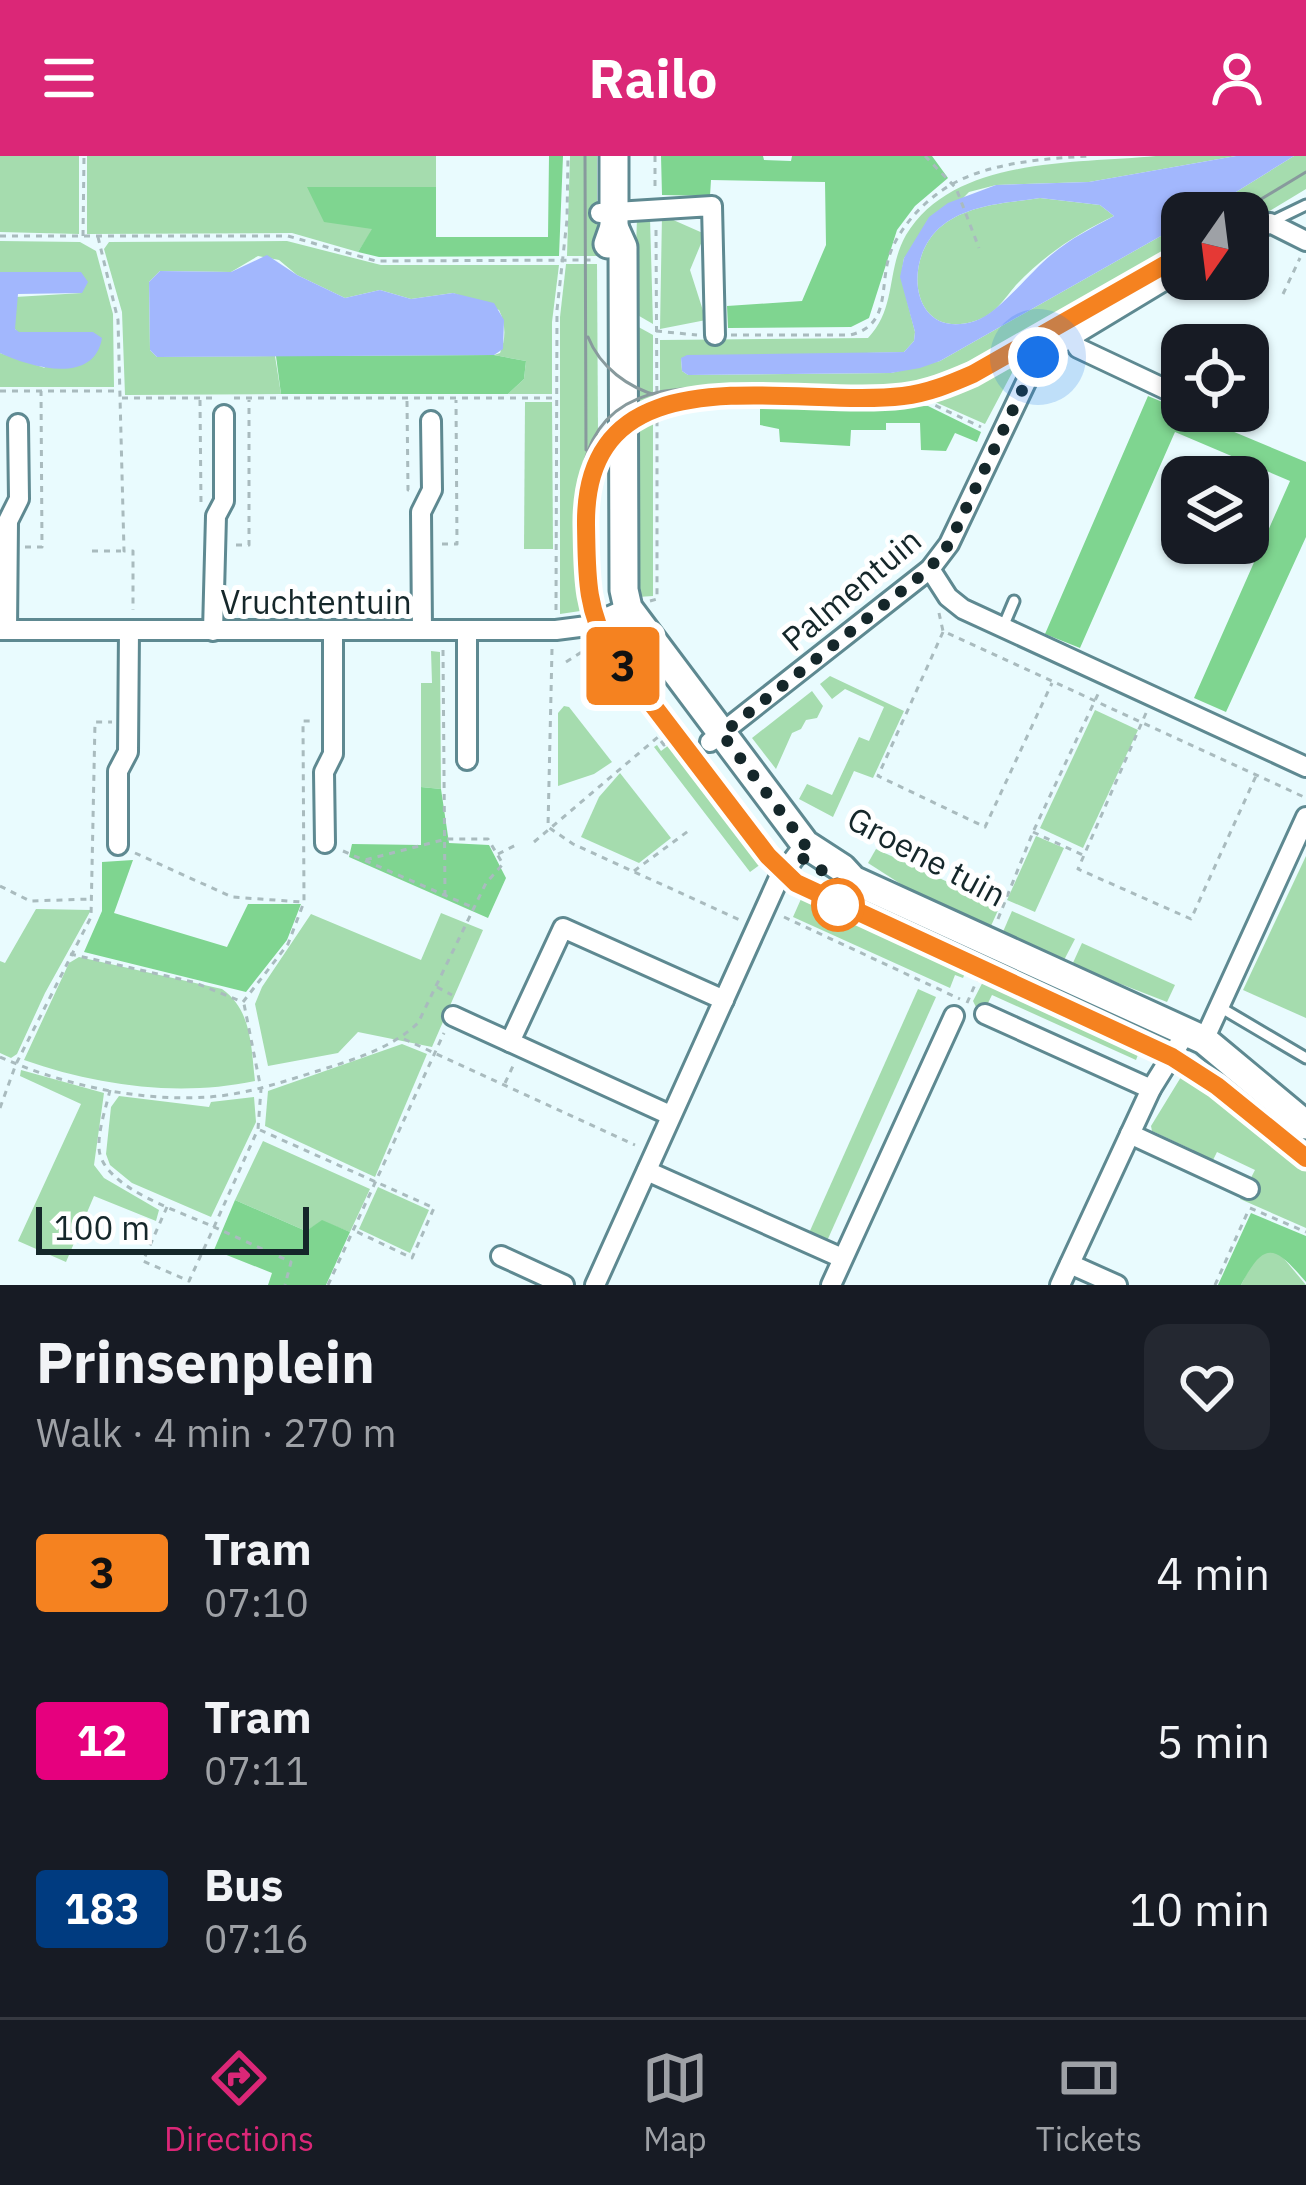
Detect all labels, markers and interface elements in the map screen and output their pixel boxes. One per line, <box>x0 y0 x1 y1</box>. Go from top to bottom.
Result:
text: Railo <box>589 43 717 113</box>
icon: menu <box>36 45 102 111</box>
icon: person <box>1204 45 1270 111</box>
north arrow <box>1161 192 1269 300</box>
map controls <box>1161 192 1269 564</box>
button: locate <box>1161 324 1269 432</box>
your location <box>1008 327 1068 387</box>
button: layers <box>1161 456 1269 564</box>
street label: Palmentuin <box>772 518 930 660</box>
street label: Vruchtentuin <box>220 580 412 623</box>
line badge: 3 <box>584 627 662 705</box>
text: 3 <box>610 638 636 693</box>
street label: Groene tuin <box>840 796 1014 916</box>
unlabelled marker <box>813 880 863 930</box>
scale bar <box>36 1201 309 1254</box>
text: 100 m <box>54 1206 150 1249</box>
button: heart <box>1144 1324 1270 1450</box>
text: Prinsenplein <box>36 1325 375 1399</box>
text: Walk · 4 min · 270 m <box>36 1407 397 1458</box>
text: Tram <box>204 1519 312 1577</box>
text: 4 min <box>1156 1544 1270 1602</box>
text: 3 <box>89 1545 115 1600</box>
text: 07:10 <box>204 1577 309 1628</box>
text: Tram <box>204 1687 312 1745</box>
text: 5 min <box>1156 1712 1270 1770</box>
text: 12 <box>77 1713 127 1768</box>
text: 07:11 <box>204 1745 309 1796</box>
text: Bus <box>204 1855 284 1913</box>
text: 10 min <box>1129 1880 1270 1938</box>
text: 183 <box>64 1881 140 1936</box>
text: 07:16 <box>204 1913 309 1964</box>
tab: Directions <box>164 2045 314 2160</box>
tab: Map <box>642 2045 708 2160</box>
tab: Tickets <box>1036 2045 1142 2160</box>

